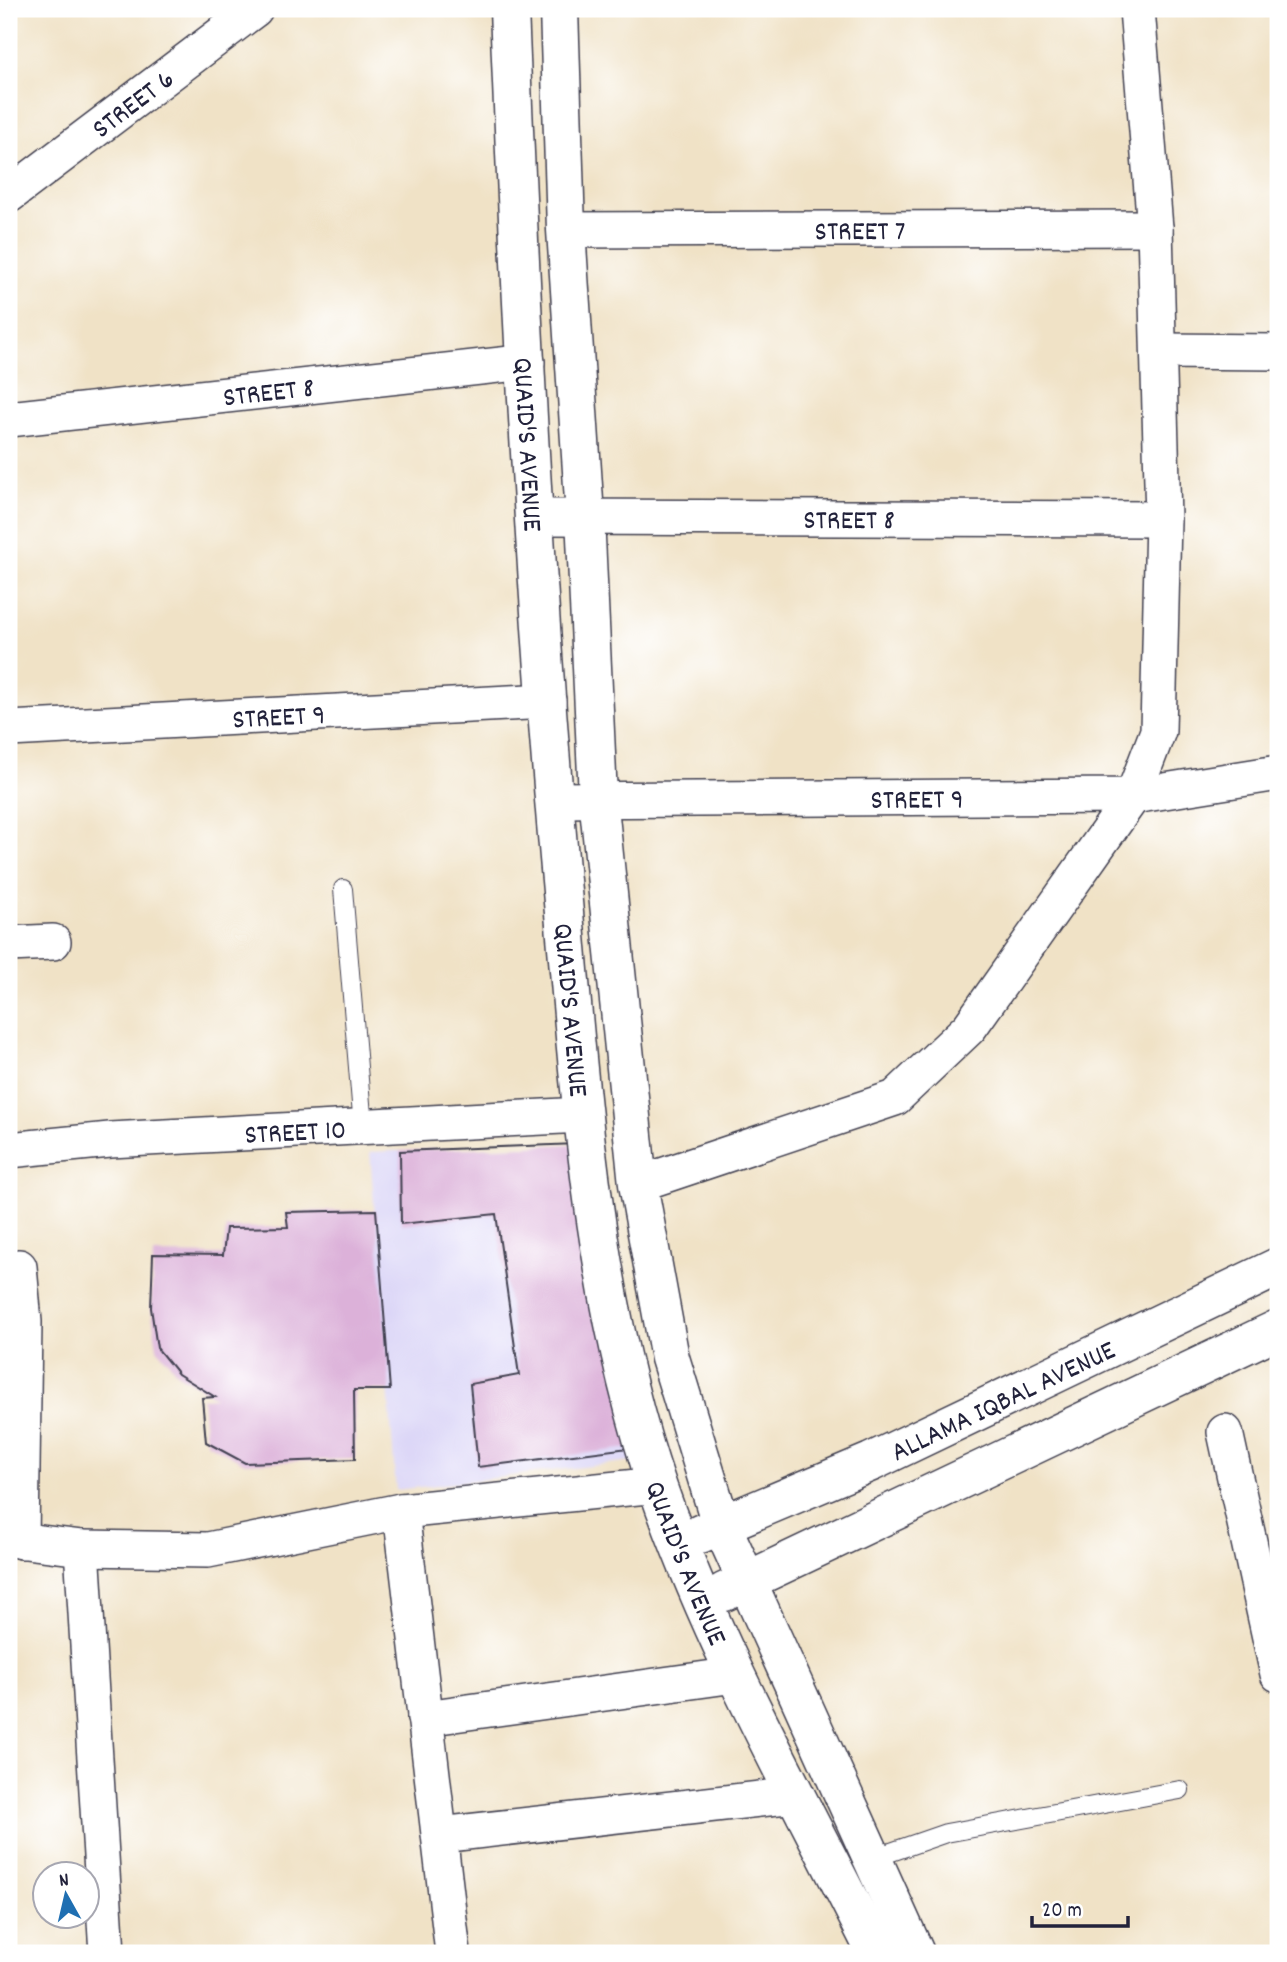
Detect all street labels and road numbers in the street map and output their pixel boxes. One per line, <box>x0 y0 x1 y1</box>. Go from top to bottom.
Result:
street label: STREET 6 <box>85 62 184 150</box>
street label: STREET 7 <box>814 214 906 254</box>
street label: QUAID'S AVENUE <box>500 357 550 533</box>
street label: STREET 8 <box>221 371 317 420</box>
street label: STREET 8 <box>803 503 895 543</box>
street label: STREET 9 <box>231 698 326 742</box>
street label: STREET 9 <box>870 782 964 823</box>
street label: QUAID'S AVENUE <box>540 922 596 1099</box>
street label: STREET 10 <box>244 1113 347 1158</box>
street label: ALLAMA IQBAL AVENUE <box>885 1333 1124 1475</box>
street label: QUAID'S AVENUE <box>632 1476 735 1653</box>

